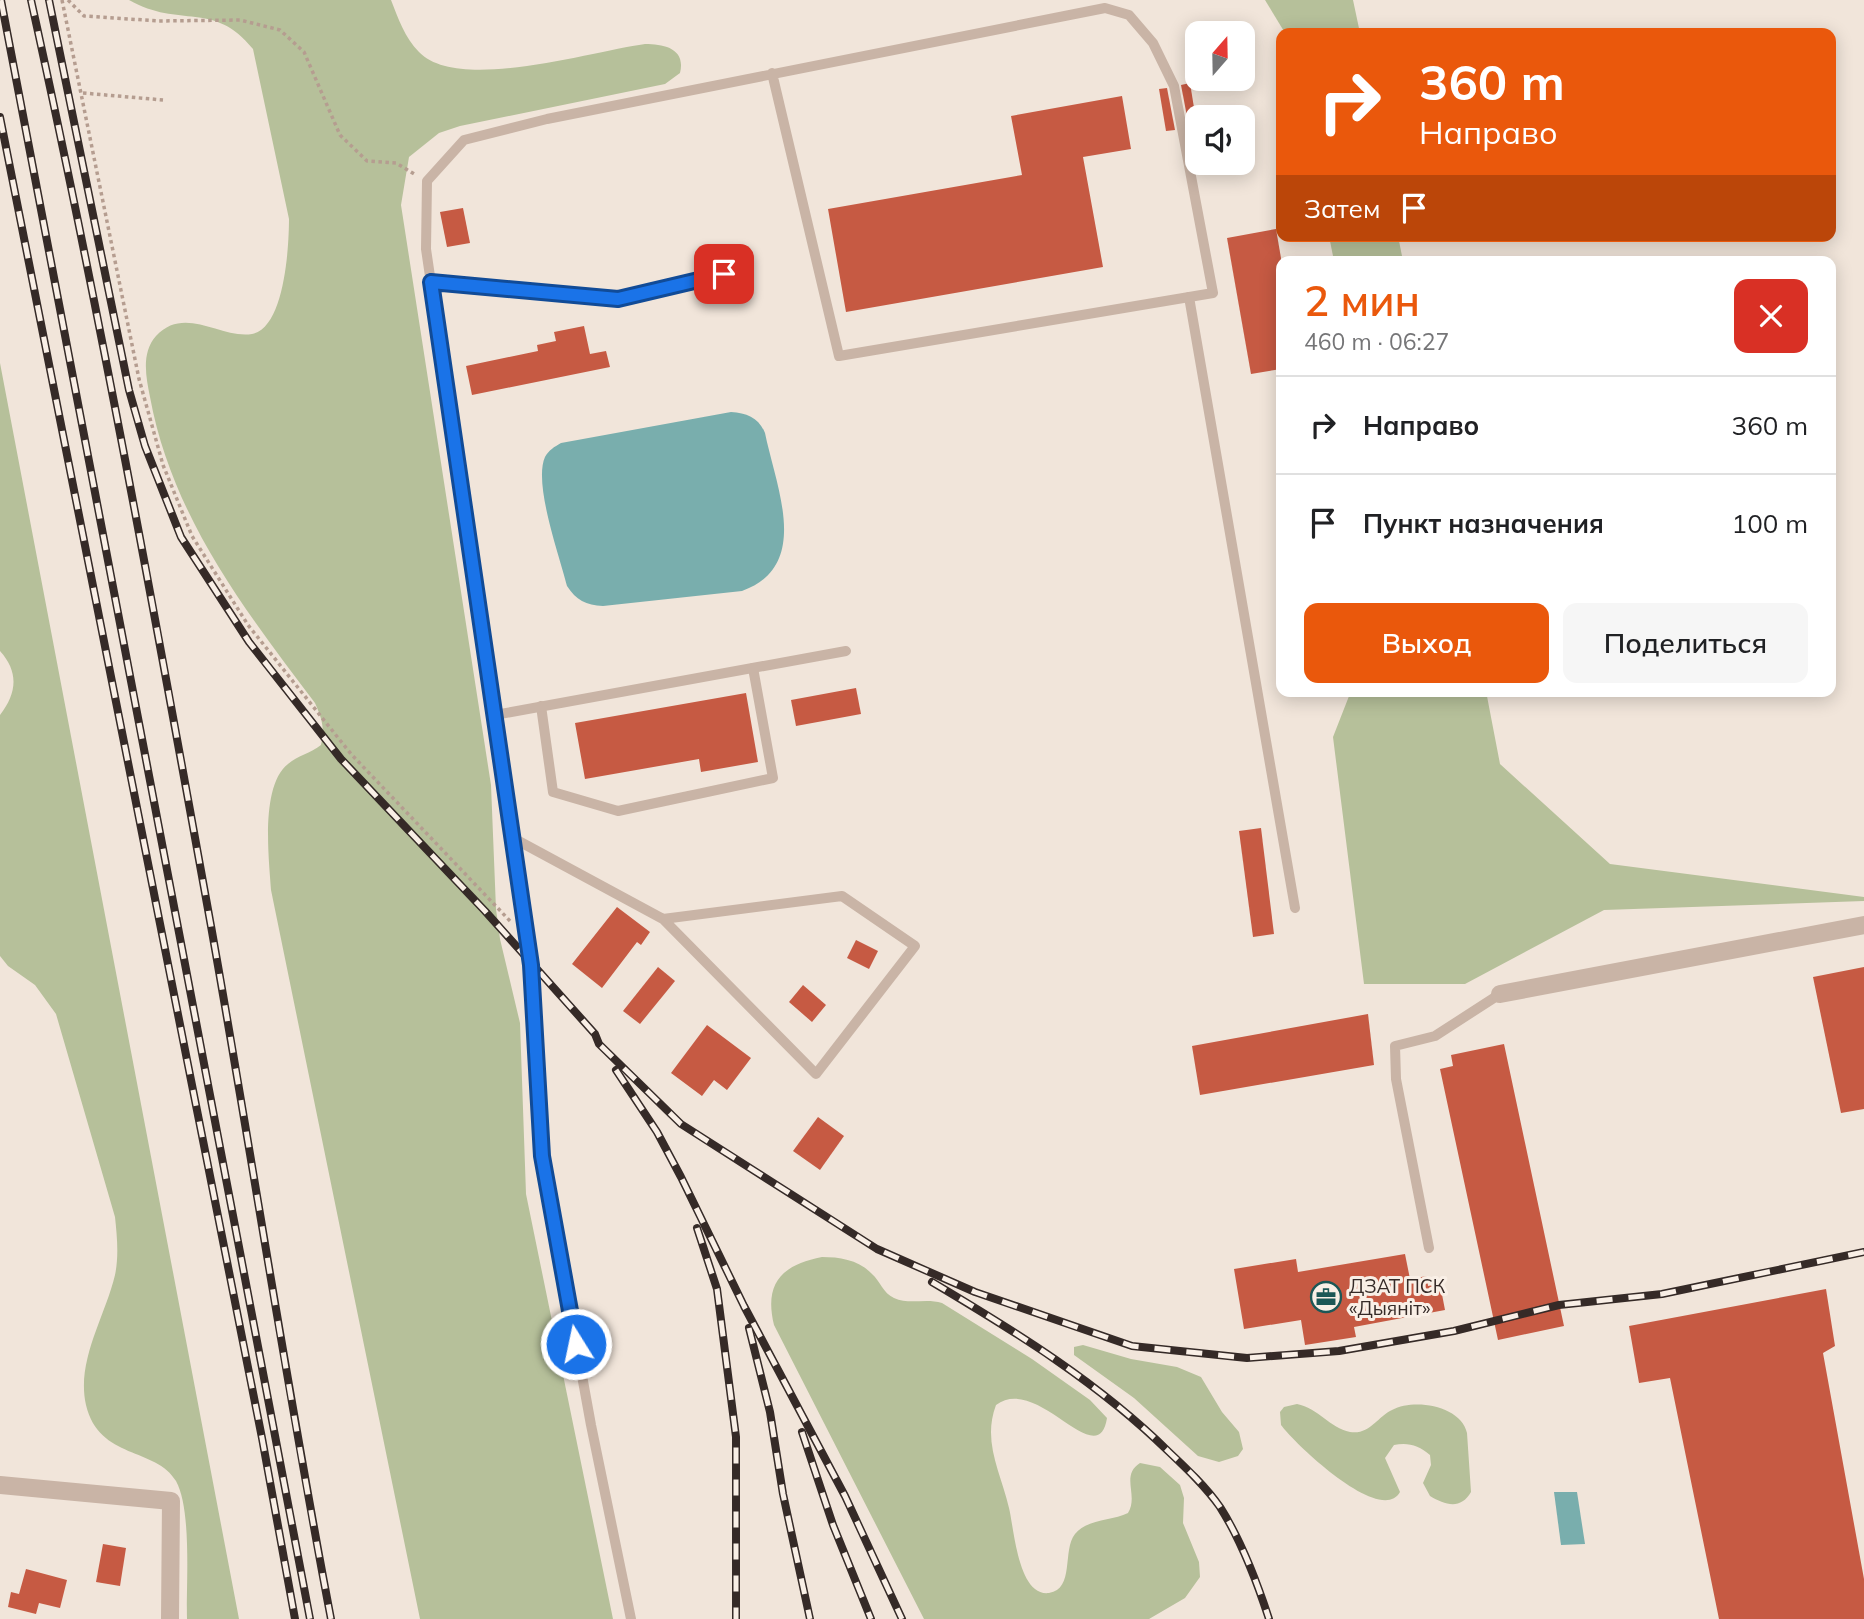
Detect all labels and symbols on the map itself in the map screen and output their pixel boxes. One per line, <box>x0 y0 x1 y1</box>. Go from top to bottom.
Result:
north arrow <box>1185 21 1255 91</box>
pin <box>694 244 754 304</box>
place label: ДЗАТ ПСК «Дыяніт» <box>1349 1274 1446 1320</box>
office icon: ДЗАТ ПСК «Дыяніт» <box>1309 1280 1343 1314</box>
position arrow <box>539 1307 613 1381</box>

